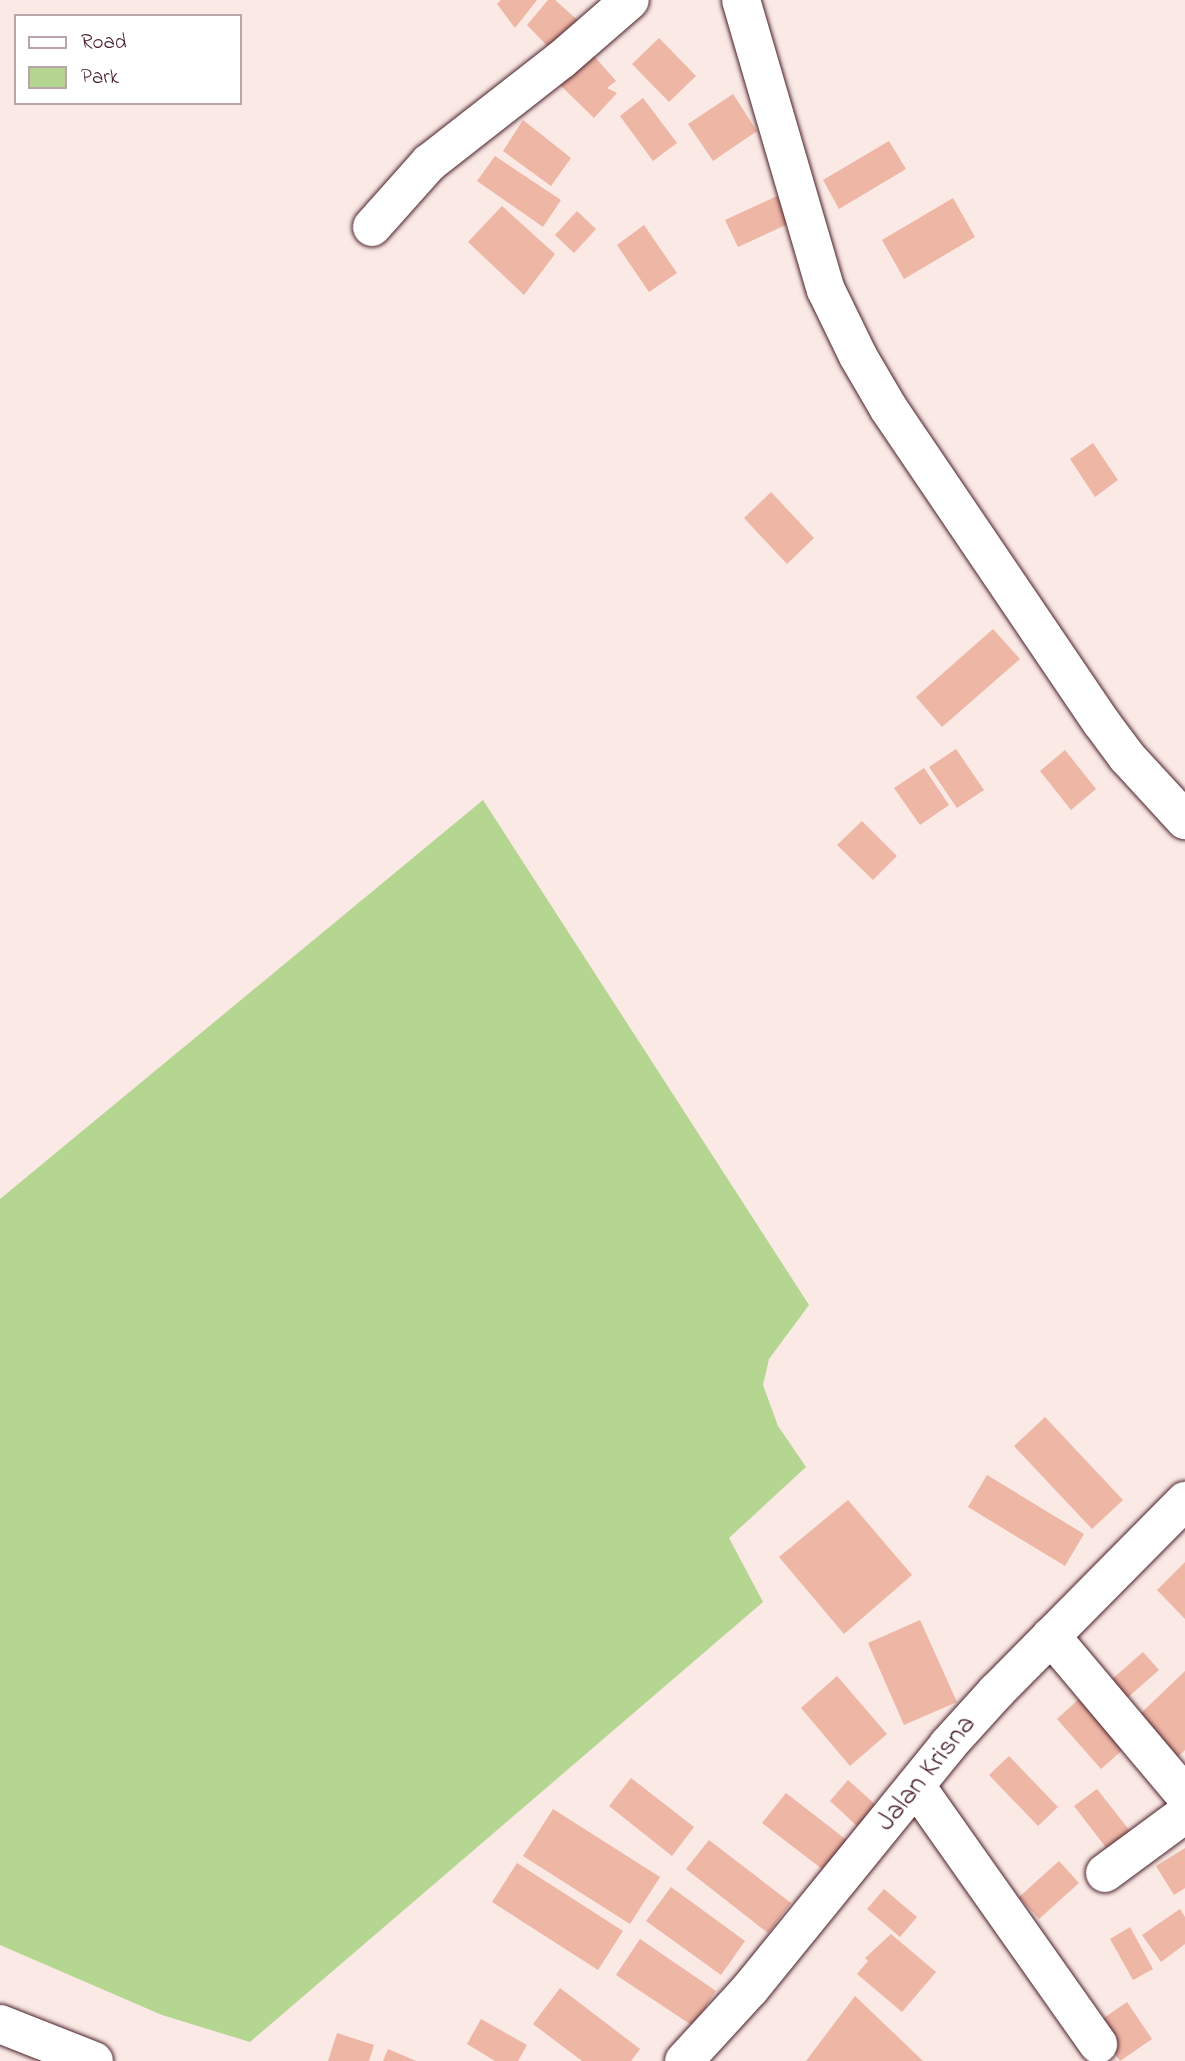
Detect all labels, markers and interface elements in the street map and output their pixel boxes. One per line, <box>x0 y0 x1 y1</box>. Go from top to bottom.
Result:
legend <box>14 14 242 105</box>
text: Road <box>81 28 127 58</box>
text: Park <box>81 63 119 93</box>
street label: Jalan Krisna <box>870 1709 984 1839</box>

